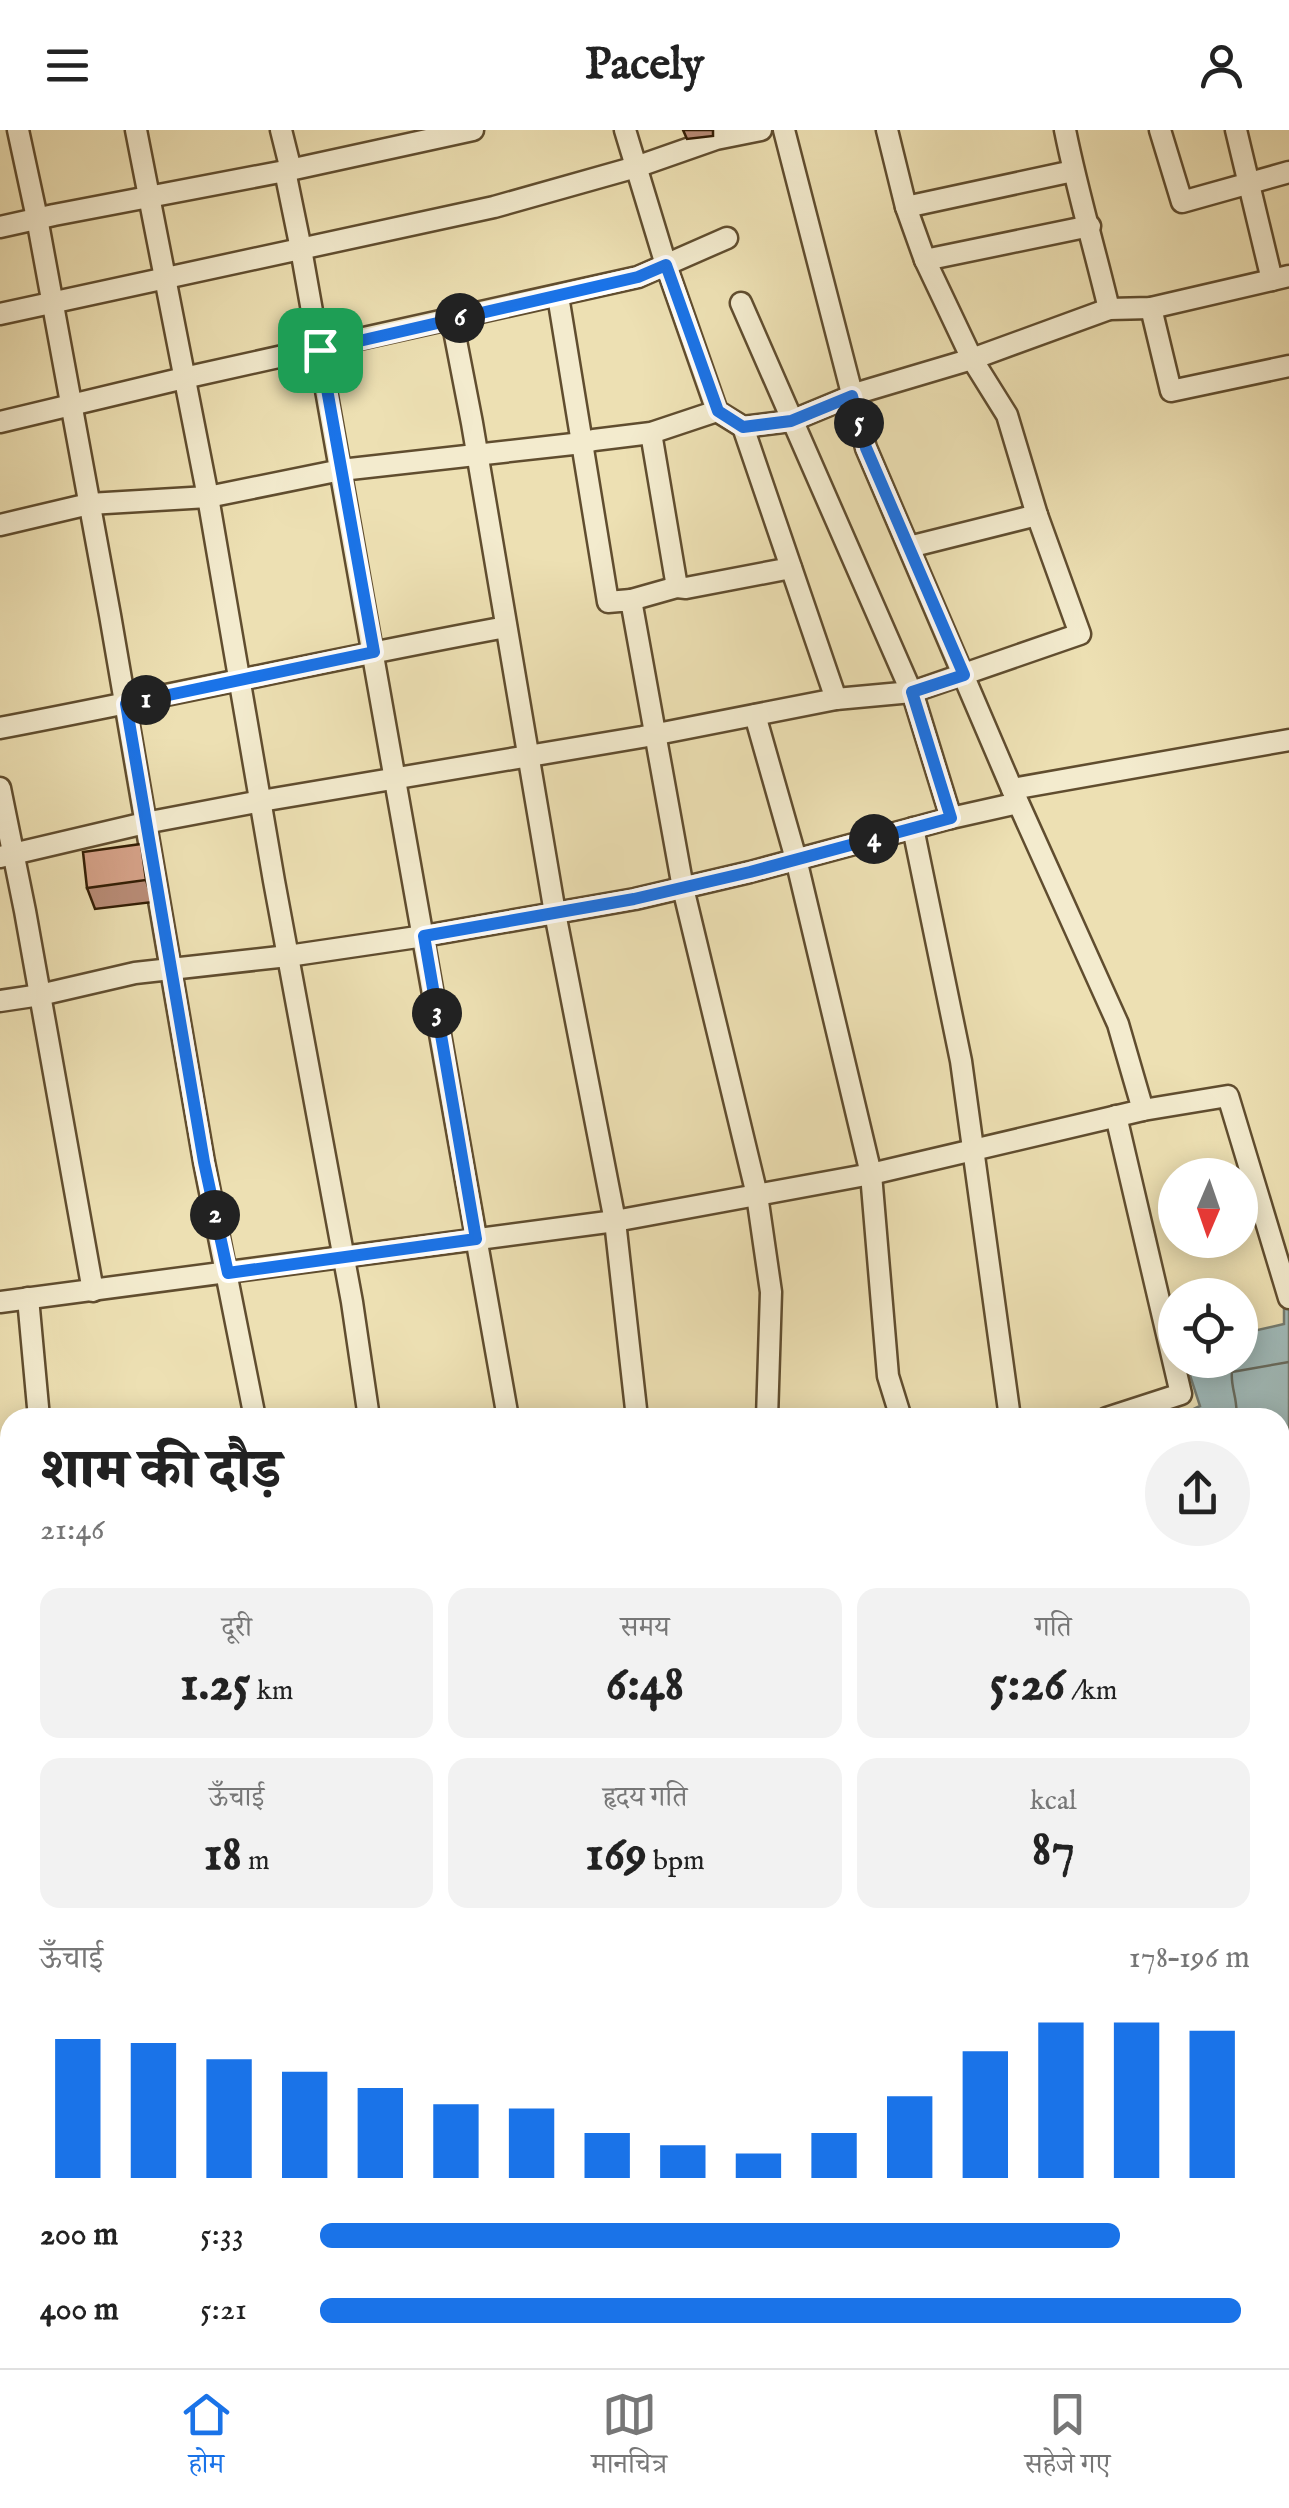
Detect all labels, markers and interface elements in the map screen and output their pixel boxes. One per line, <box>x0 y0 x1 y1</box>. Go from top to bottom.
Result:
text: Pacely <box>585 37 704 94</box>
icon: menu <box>40 38 95 93</box>
icon: person <box>1194 38 1249 93</box>
pin: 6 <box>435 293 485 343</box>
text: 6 <box>454 300 466 335</box>
pin <box>278 308 363 393</box>
icon: arrive <box>293 323 348 378</box>
pin: 5 <box>834 398 884 448</box>
text: 5 <box>854 405 864 440</box>
pin: 1 <box>121 675 171 725</box>
text: 1 <box>141 682 151 717</box>
pin: 4 <box>849 814 899 864</box>
text: 4 <box>867 821 881 856</box>
pin: 3 <box>412 988 462 1038</box>
text: 3 <box>432 995 442 1030</box>
north arrow <box>1158 1158 1258 1258</box>
map controls <box>1158 1158 1258 1378</box>
pin: 2 <box>190 1190 240 1240</box>
text: 2 <box>208 1197 222 1232</box>
button: locate <box>1158 1278 1258 1378</box>
text: शाम की दौड़ <box>40 1437 281 1507</box>
button: share <box>1145 1441 1250 1546</box>
text: 21:46 <box>40 1510 105 1551</box>
text: दूरी <box>221 1611 252 1646</box>
text: समय <box>620 1611 670 1646</box>
text: गति <box>1035 1611 1072 1646</box>
text: 1.25 <box>180 1654 251 1717</box>
text: 6:48 <box>606 1654 684 1717</box>
text: 5:26 <box>989 1654 1065 1717</box>
text: km <box>251 1674 293 1709</box>
text: /km <box>1065 1674 1117 1709</box>
text: ऊँचाई <box>209 1781 264 1816</box>
text: हृदय गति <box>603 1781 687 1816</box>
text: kcal <box>1030 1784 1077 1819</box>
text: 87 <box>1032 1819 1075 1882</box>
text: 18 <box>204 1824 242 1887</box>
text: 169 <box>585 1824 647 1887</box>
text: m <box>242 1844 270 1879</box>
text: bpm <box>647 1844 705 1879</box>
text: 178–196 m <box>1129 1938 1250 1979</box>
text: ऊँचाई <box>40 1939 103 1980</box>
text: 200 m <box>40 2215 118 2256</box>
text: 5:33 <box>200 2215 244 2256</box>
text: 400 m <box>40 2290 119 2331</box>
text: 5:21 <box>200 2290 247 2331</box>
tab: होम <box>179 2387 234 2491</box>
tab: मानचित्र <box>591 2387 667 2491</box>
tab: सहेजे गए <box>1025 2387 1110 2491</box>

